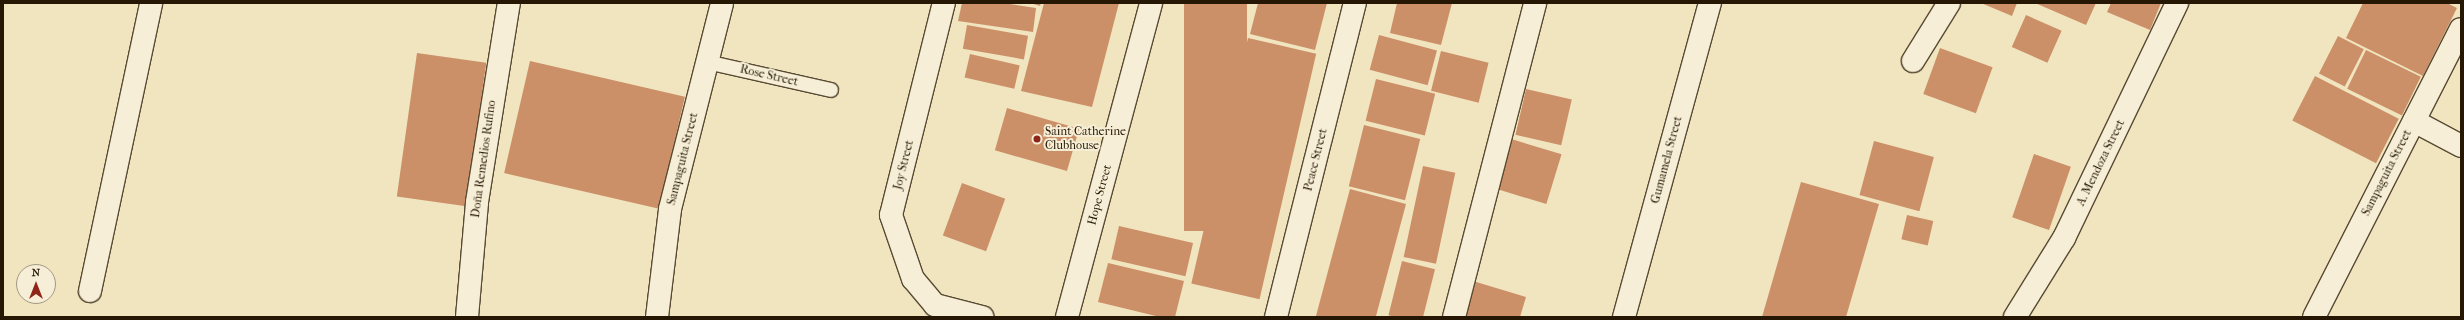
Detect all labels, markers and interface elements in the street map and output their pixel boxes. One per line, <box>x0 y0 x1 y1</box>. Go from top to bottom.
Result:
street label: Rose Street <box>739 62 799 90</box>
street label: Doña Remedios Rufino <box>469 99 499 219</box>
street label: Sampaguita Street <box>665 111 701 207</box>
street label: Gumamela Street <box>1648 115 1686 205</box>
street label: A. Mendoza Street <box>2074 118 2128 208</box>
place label: Saint Catherine Clubhouse <box>1045 125 1126 153</box>
street label: Peace Street <box>1301 127 1331 193</box>
street label: Sampaguita Street <box>2359 128 2415 218</box>
marker: Saint Catherine Clubhouse <box>1032 134 1042 144</box>
street label: Joy Street <box>891 139 917 191</box>
street label: Hope Street <box>1085 163 1115 227</box>
north arrow <box>16 264 56 304</box>
text: N <box>32 266 40 279</box>

